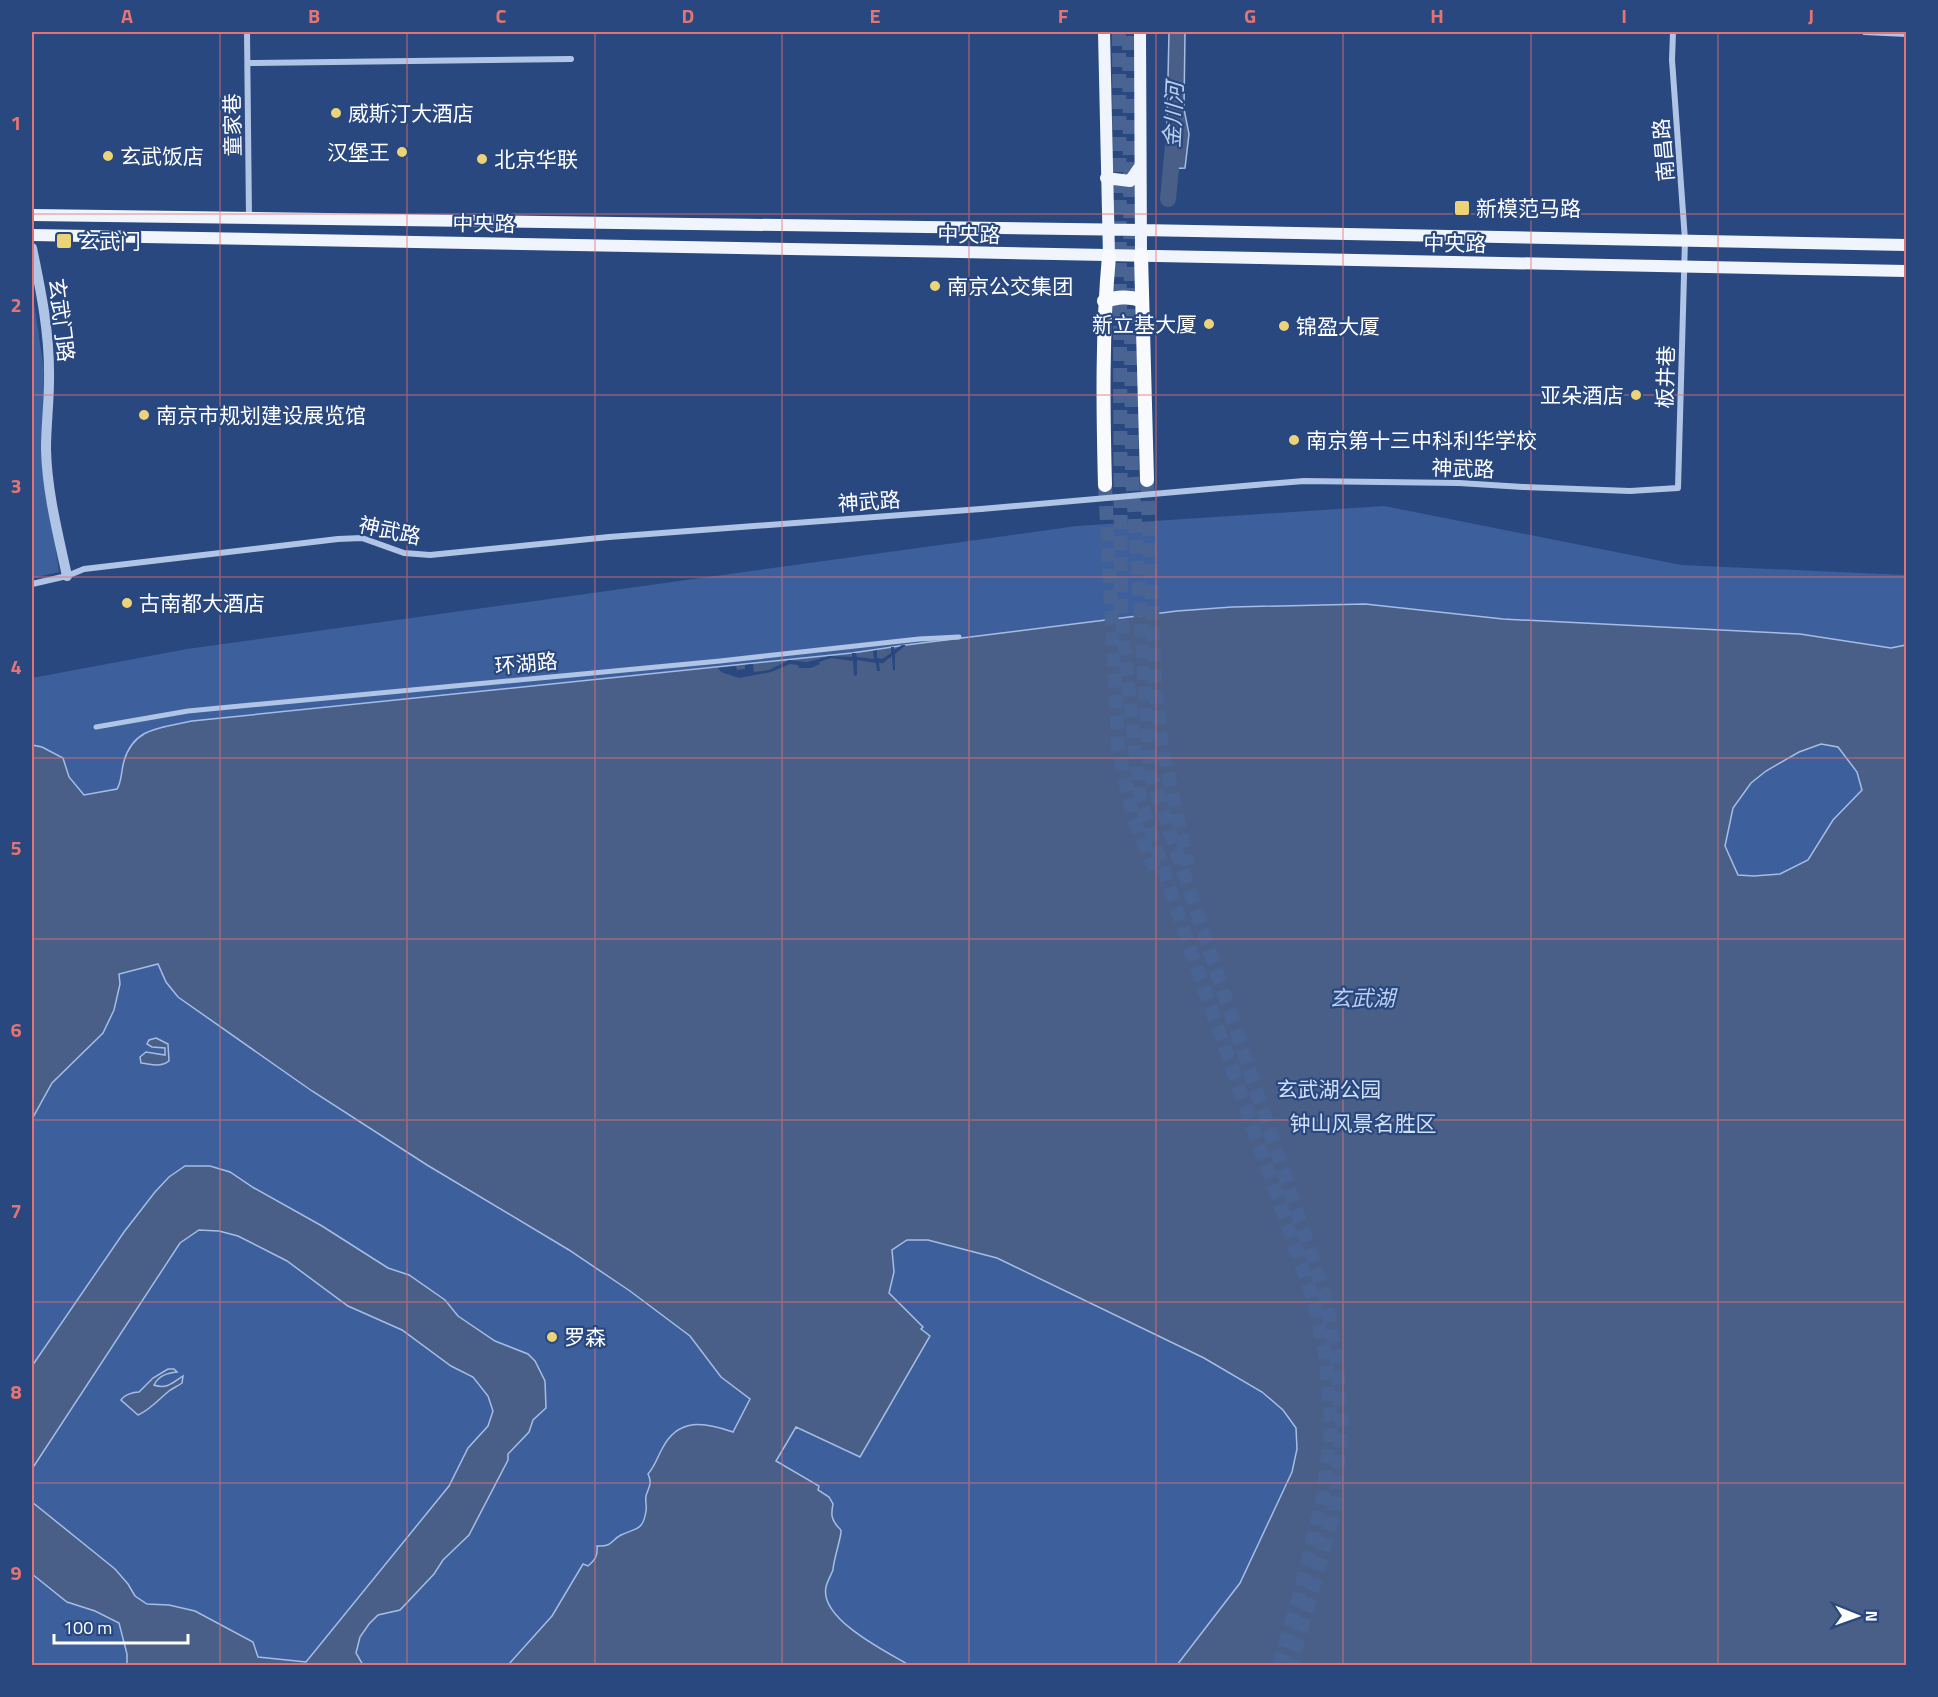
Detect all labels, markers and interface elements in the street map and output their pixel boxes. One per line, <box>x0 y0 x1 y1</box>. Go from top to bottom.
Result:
text: A <box>121 0 133 31</box>
text: B <box>308 0 320 31</box>
text: C <box>496 0 507 31</box>
text: D <box>682 0 694 31</box>
text: E <box>869 0 881 31</box>
text: F <box>1058 0 1069 31</box>
text: G <box>1244 0 1256 31</box>
text: H <box>1430 0 1444 31</box>
text: I <box>1621 0 1627 31</box>
text: J <box>1808 0 1814 31</box>
water label: 金川河 <box>1154 77 1192 149</box>
street label: 童家巷 <box>215 93 249 157</box>
place label: 威斯汀大酒店 <box>348 97 474 129</box>
marker: 威斯汀大酒店 <box>329 106 343 120</box>
text: 1 <box>10 107 22 138</box>
street label: 南昌路 <box>1644 117 1682 183</box>
place label: 汉堡王 <box>327 136 390 168</box>
place label: 玄武饭店 <box>120 140 204 172</box>
place label: 北京华联 <box>494 143 578 175</box>
marker: 汉堡王 <box>395 145 409 159</box>
marker: 玄武饭店 <box>101 149 115 163</box>
marker: 北京华联 <box>475 152 489 166</box>
place label: 新模范马路 <box>1476 192 1581 224</box>
marker: 新模范马路 <box>1453 199 1471 217</box>
street label: 中央路 <box>452 206 516 240</box>
street label: 中央路 <box>937 217 1001 251</box>
place label: 玄武门 <box>78 225 141 257</box>
street label: 中央路 <box>1423 226 1487 260</box>
marker: 玄武门 <box>55 232 73 250</box>
place label: 南京公交集团 <box>947 270 1073 302</box>
street label: 玄武门路 <box>41 276 83 364</box>
marker: 南京公交集团 <box>928 279 942 293</box>
text: 2 <box>10 289 22 320</box>
place label: 新立基大厦 <box>1092 308 1197 340</box>
place label: 锦盈大厦 <box>1296 310 1380 342</box>
marker: 新立基大厦 <box>1202 317 1216 331</box>
marker: 锦盈大厦 <box>1277 319 1291 333</box>
street label: 板井巷 <box>1648 345 1682 409</box>
place label: 亚朵酒店 <box>1540 379 1624 411</box>
marker: 亚朵酒店 <box>1629 388 1643 402</box>
place label: 南京市规划建设展览馆 <box>156 399 366 431</box>
marker: 南京市规划建设展览馆 <box>137 408 151 422</box>
place label: 南京第十三中科利华学校 <box>1306 424 1537 456</box>
marker: 南京第十三中科利华学校 <box>1287 433 1301 447</box>
street label: 神武路 <box>1431 451 1495 485</box>
text: 3 <box>10 470 22 501</box>
street label: 神武路 <box>836 483 902 519</box>
street label: 神武路 <box>356 508 424 552</box>
place label: 古南都大酒店 <box>139 587 265 619</box>
marker: 古南都大酒店 <box>120 596 134 610</box>
street label: 环湖路 <box>493 644 559 682</box>
text: 4 <box>10 651 22 682</box>
text: 5 <box>10 832 22 863</box>
water label: 玄武湖 <box>1329 981 1398 1015</box>
text: 6 <box>10 1014 22 1045</box>
park label: 玄武湖公园 <box>1277 1073 1382 1105</box>
park label: 钟山风景名胜区 <box>1290 1107 1437 1139</box>
text: 7 <box>10 1195 22 1226</box>
place label: 罗森 <box>564 1321 606 1353</box>
marker: 罗森 <box>545 1330 559 1344</box>
text: 8 <box>10 1376 22 1407</box>
text: 9 <box>10 1557 22 1588</box>
north arrow <box>1827 1586 1887 1646</box>
scale bar <box>54 1607 188 1645</box>
text: N <box>1860 1611 1884 1622</box>
text: 100 m <box>63 1614 112 1641</box>

